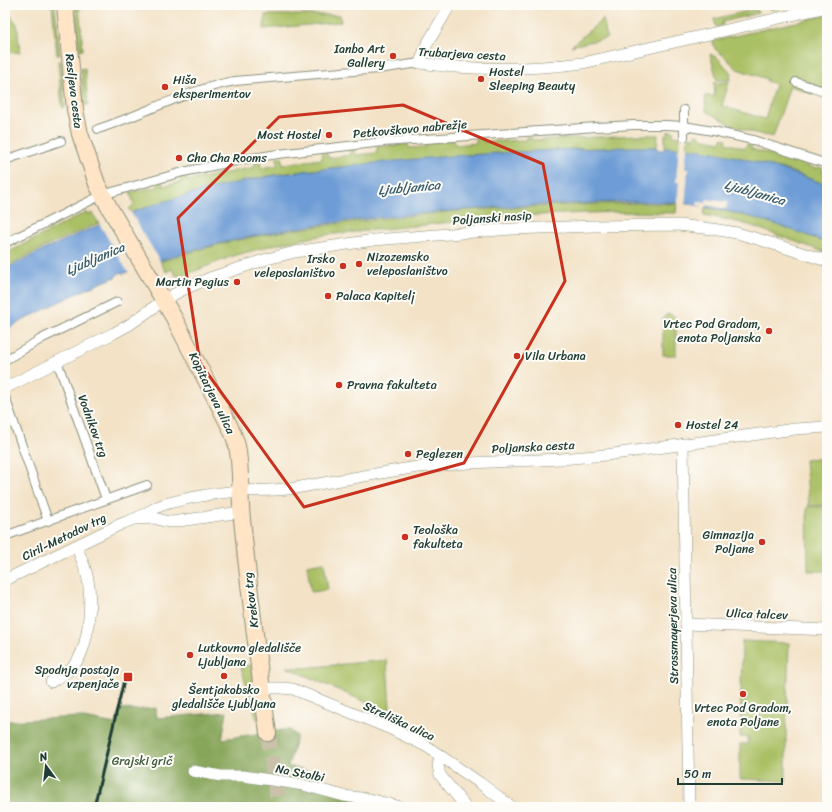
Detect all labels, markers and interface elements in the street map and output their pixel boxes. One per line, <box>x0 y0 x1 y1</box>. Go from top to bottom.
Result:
place label: Ianbo Art Gallery <box>333 38 386 74</box>
street label: Trubarjeva cesta <box>418 41 506 67</box>
marker: Ianbo Art Gallery <box>388 51 398 61</box>
street label: Resljeva cesta <box>59 52 90 131</box>
place label: Hostel Sleeping Beauty <box>489 61 576 97</box>
place label: Hiša eksperimentov <box>173 69 251 105</box>
marker: Hostel Sleeping Beauty <box>476 74 486 84</box>
marker: Hiša eksperimentov <box>160 82 170 92</box>
street label: Petkovškovo nabrežje <box>352 113 468 145</box>
place label: Most Hostel <box>257 124 322 146</box>
marker: Most Hostel <box>324 130 334 140</box>
place label: Cha Cha Rooms <box>187 147 267 169</box>
marker: Cha Cha Rooms <box>174 153 184 163</box>
water label: Ljubljanica <box>377 173 442 202</box>
water label: Ljubljanica <box>722 173 789 213</box>
street label: Poljanski nasip <box>452 204 533 232</box>
water label: Ljubljanica <box>62 235 130 281</box>
place label: Nizozemsko veleposlaništvo <box>367 246 448 282</box>
place label: Irsko veleposlaništvo <box>254 248 335 284</box>
marker: Nizozemsko veleposlaništvo <box>354 259 364 269</box>
marker: Irsko veleposlaništvo <box>338 261 348 271</box>
place label: Martin Pegius <box>156 271 229 293</box>
marker: Martin Pegius <box>232 277 242 287</box>
place label: Palaca Kapitelj <box>336 285 415 307</box>
marker: Palaca Kapitelj <box>323 291 333 301</box>
place label: Vrtec Pod Gradom, enota Poljanska <box>663 313 761 349</box>
marker: Vrtec Pod Gradom, enota Poljanska <box>764 326 774 336</box>
place label: Vila Urbana <box>525 345 586 367</box>
street label: Kopitarjeva ulica <box>183 348 242 439</box>
marker: Vila Urbana <box>512 351 522 361</box>
place label: Pravna fakulteta <box>347 374 437 396</box>
marker: Pravna fakulteta <box>334 380 344 390</box>
street label: Vodnikov trg <box>71 391 115 461</box>
place label: Hostel 24 <box>686 414 739 436</box>
marker: Hostel 24 <box>673 420 683 430</box>
street label: Poljanska cesta <box>491 434 576 460</box>
place label: Peglezen <box>416 443 464 465</box>
marker: Peglezen <box>403 449 413 459</box>
street label: Ciril-Metodov trg <box>18 507 110 567</box>
place label: Teološka fakulteta <box>413 519 463 555</box>
place label: Gimnazija Poljane <box>703 524 754 560</box>
marker: Teološka fakulteta <box>400 532 410 542</box>
marker: Gimnazija Poljane <box>757 537 767 547</box>
street label: Strossmayerjeva ulica <box>661 567 685 684</box>
street label: Krekov trg <box>237 571 265 629</box>
street label: Ulica talcev <box>726 602 789 626</box>
place label: Lutkovno gledališče Ljubljana <box>198 637 301 673</box>
marker: Lutkovno gledališče Ljubljana <box>185 650 195 660</box>
place label: Spodnja postaja vzpenjače <box>35 659 120 695</box>
marker: Spodnja postaja vzpenjače <box>122 671 134 683</box>
marker: Šentjakobsko gledališče Ljubljana <box>219 671 229 681</box>
place label: Šentjakobsko gledališče Ljubljana <box>171 679 276 715</box>
marker: Vrtec Pod Gradom, enota Poljane <box>738 689 748 699</box>
street label: Streliška ulica <box>360 695 438 747</box>
place label: Vrtec Pod Gradom, enota Poljane <box>694 697 792 733</box>
north arrow <box>26 746 66 786</box>
text: N <box>36 747 50 767</box>
park label: Grajski grič <box>112 750 173 772</box>
street label: Na Stolbi <box>274 757 327 789</box>
scale bar <box>678 760 782 786</box>
text: 50 m <box>684 763 711 785</box>

